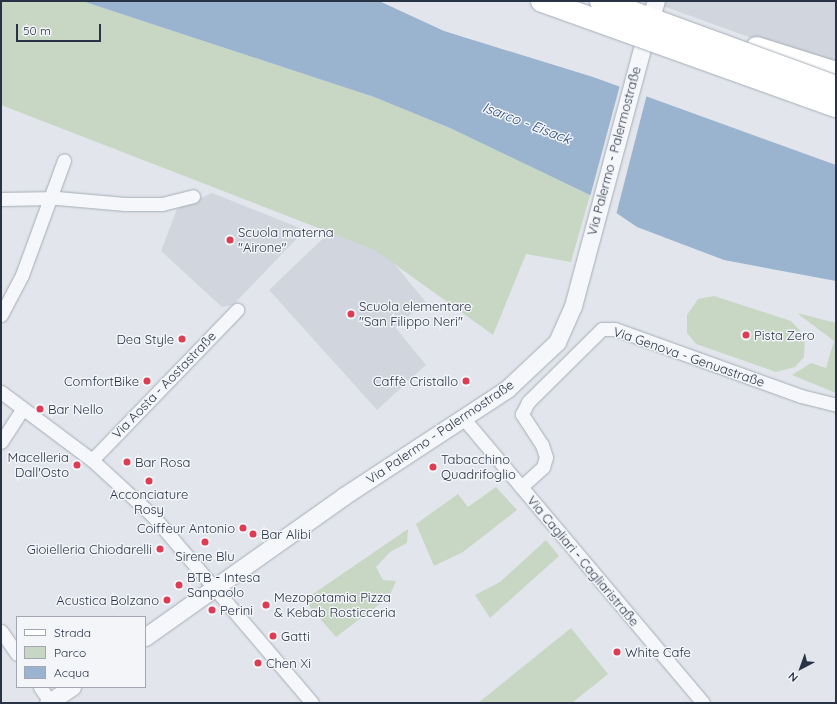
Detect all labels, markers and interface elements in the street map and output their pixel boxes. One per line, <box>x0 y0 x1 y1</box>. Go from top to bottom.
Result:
scale bar <box>18 16 103 42</box>
text: 50 m <box>23 23 51 38</box>
street label: Via Palermo - Palermostraße <box>584 65 644 237</box>
water label: Isarco - Eisack <box>480 98 574 148</box>
place label: Scuola materna "Airone" <box>238 225 334 256</box>
marker: Scuola materna "Airone" <box>225 235 235 245</box>
place label: Scuola elementare "San Filippo Neri" <box>359 299 471 330</box>
marker: Scuola elementare "San Filippo Neri" <box>346 309 356 319</box>
street label: Via Genova - Genuastraße <box>611 324 767 390</box>
place label: Pista Zero <box>754 327 815 343</box>
street label: Via Aosta - Aostastraße <box>109 328 219 442</box>
marker: Pista Zero <box>741 330 751 340</box>
place label: Dea Style <box>116 331 174 347</box>
marker: Dea Style <box>177 334 187 344</box>
place label: ComfortBike <box>64 373 139 389</box>
place label: Caffè Cristallo <box>373 373 458 389</box>
marker: ComfortBike <box>142 376 152 386</box>
marker: Caffè Cristallo <box>461 376 471 386</box>
street label: Via Palermo - Palermostraße <box>363 377 517 487</box>
place label: Bar Nello <box>48 401 103 417</box>
marker: Bar Nello <box>35 404 45 414</box>
place label: Macelleria Dall'Osto <box>7 450 69 481</box>
place label: Tabacchino Quadrifoglio <box>441 452 516 483</box>
place label: Bar Rosa <box>135 454 190 470</box>
marker: Bar Rosa <box>122 457 132 467</box>
marker: Macelleria Dall'Osto <box>72 460 82 470</box>
marker: Tabacchino Quadrifoglio <box>428 462 438 472</box>
marker: Acconciature Rosy <box>144 476 154 486</box>
place label: Acconciature Rosy <box>110 487 188 518</box>
street label: Via Cagliari - Cagliaristraße <box>524 493 642 629</box>
place label: Coiffeur Antonio <box>137 520 235 536</box>
marker: Coiffeur Antonio <box>238 523 248 533</box>
place label: Bar Alibi <box>261 526 311 542</box>
marker: Bar Alibi <box>248 529 258 539</box>
marker: Sirene Blu <box>200 537 210 547</box>
place label: Gioielleria Chiodarelli <box>27 541 152 557</box>
marker: Gioielleria Chiodarelli <box>155 544 165 554</box>
place label: Sirene Blu <box>175 548 235 564</box>
place label: BTB - Intesa Sanpaolo <box>187 570 260 601</box>
marker: BTB - Intesa Sanpaolo <box>174 580 184 590</box>
place label: Mezopotamia Pizza & Kebab Rosticceria <box>274 590 396 621</box>
place label: Acustica Bolzano <box>56 592 159 608</box>
marker: Acustica Bolzano <box>162 595 172 605</box>
marker: Mezopotamia Pizza & Kebab Rosticceria <box>261 600 271 610</box>
place label: Perini <box>220 602 253 618</box>
marker: Perini <box>207 605 217 615</box>
legend <box>16 616 146 688</box>
text: Strada <box>54 625 91 640</box>
place label: Gatti <box>281 628 310 644</box>
marker: Gatti <box>268 631 278 641</box>
place label: White Cafe <box>625 644 691 660</box>
text: Parco <box>54 645 86 660</box>
marker: White Cafe <box>612 647 622 657</box>
north arrow <box>781 648 821 688</box>
place label: Chen Xi <box>266 655 311 671</box>
marker: Chen Xi <box>253 658 263 668</box>
text: Acqua <box>54 665 89 680</box>
text: N <box>785 669 801 685</box>

